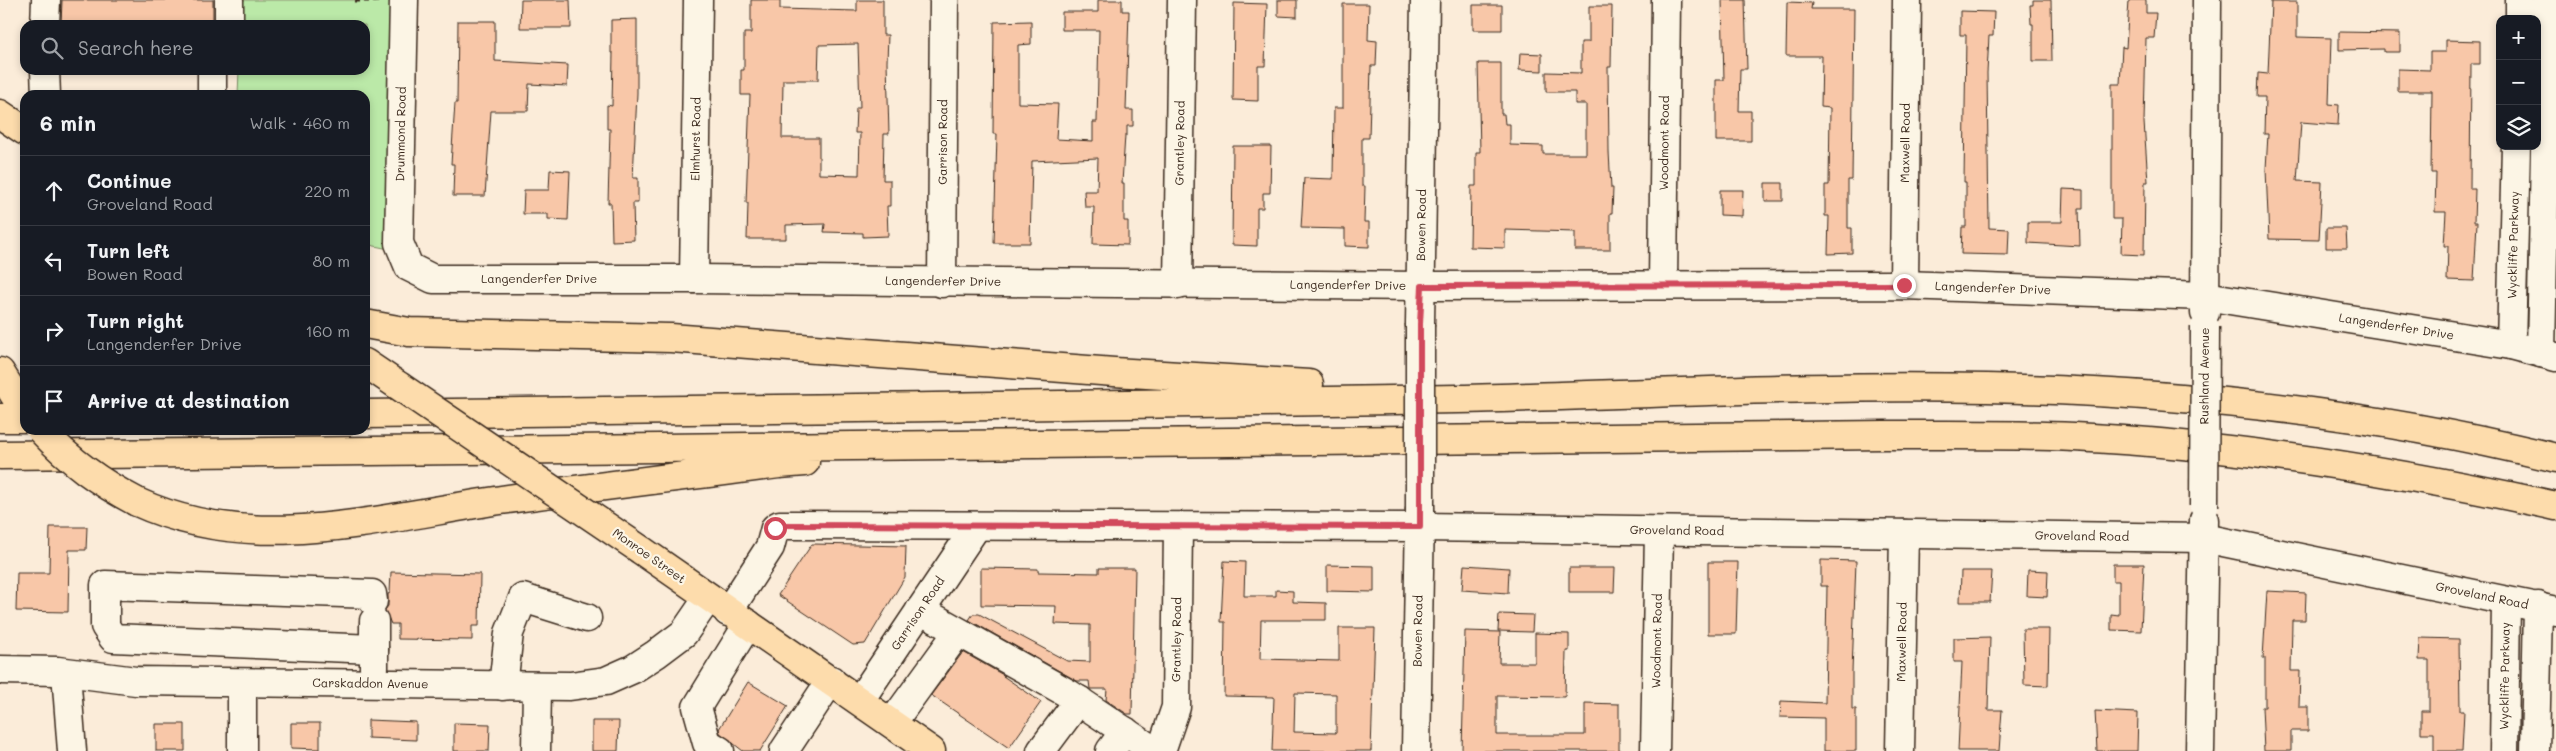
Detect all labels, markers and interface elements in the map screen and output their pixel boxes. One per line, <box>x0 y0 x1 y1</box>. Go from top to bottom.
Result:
map controls <box>2496 15 2541 150</box>
button: + <box>2496 15 2541 60</box>
search box <box>20 20 370 75</box>
icon: search <box>38 34 66 62</box>
text: Search here <box>78 35 194 60</box>
button: − <box>2496 60 2541 105</box>
street label: Drummond Road <box>391 86 409 182</box>
street label: Woodmont Road <box>1655 95 1672 190</box>
street label: Elmhurst Road <box>686 97 704 181</box>
street label: Garrison Road <box>934 99 950 185</box>
street label: Grantley Road <box>1170 100 1188 186</box>
street label: Maxwell Road <box>1896 103 1913 183</box>
button: layers <box>2496 105 2541 150</box>
text: 6 min <box>40 109 96 136</box>
text: Walk · 460 m <box>249 112 350 133</box>
text: Continue <box>87 168 172 193</box>
icon: ahead <box>40 177 68 205</box>
text: 220 m <box>304 180 350 201</box>
street label: Bowen Road <box>1412 189 1429 261</box>
street label: Wyckliffe Parkway <box>2503 191 2522 299</box>
text: Groveland Road <box>87 193 213 214</box>
text: Turn left <box>87 238 170 263</box>
icon: left <box>40 247 68 275</box>
text: 80 m <box>313 250 350 271</box>
text: Bowen Road <box>87 263 183 284</box>
street label: Langenderfer Drive <box>481 270 597 286</box>
street label: Langenderfer Drive <box>885 272 1001 289</box>
route end <box>1893 274 1916 297</box>
street label: Langenderfer Drive <box>1290 276 1406 293</box>
street label: Langenderfer Drive <box>1935 277 2051 297</box>
text: Turn right <box>87 308 184 333</box>
street label: Langenderfer Drive <box>2338 309 2455 343</box>
icon: right <box>40 317 68 345</box>
text: 160 m <box>305 320 350 341</box>
street label: Rushland Avenue <box>2195 327 2212 425</box>
text: Langenderfer Drive <box>87 333 242 354</box>
icon: arrive <box>40 387 68 415</box>
text: Arrive at destination <box>87 388 290 413</box>
route start <box>764 517 787 540</box>
street label: Groveland Road <box>1630 521 1725 538</box>
street label: Monroe Street <box>610 524 689 586</box>
street label: Groveland Road <box>2035 527 2130 544</box>
street label: Garrison Road <box>887 573 948 653</box>
street label: Groveland Road <box>2434 577 2530 612</box>
street label: Woodmont Road <box>1647 593 1665 689</box>
street label: Bowen Road <box>1408 595 1426 667</box>
street label: Grantley Road <box>1167 597 1184 682</box>
street label: Maxwell Road <box>1892 602 1910 682</box>
street label: Wyckliffe Parkway <box>2495 622 2513 730</box>
street label: Carskaddon Avenue <box>312 674 429 691</box>

